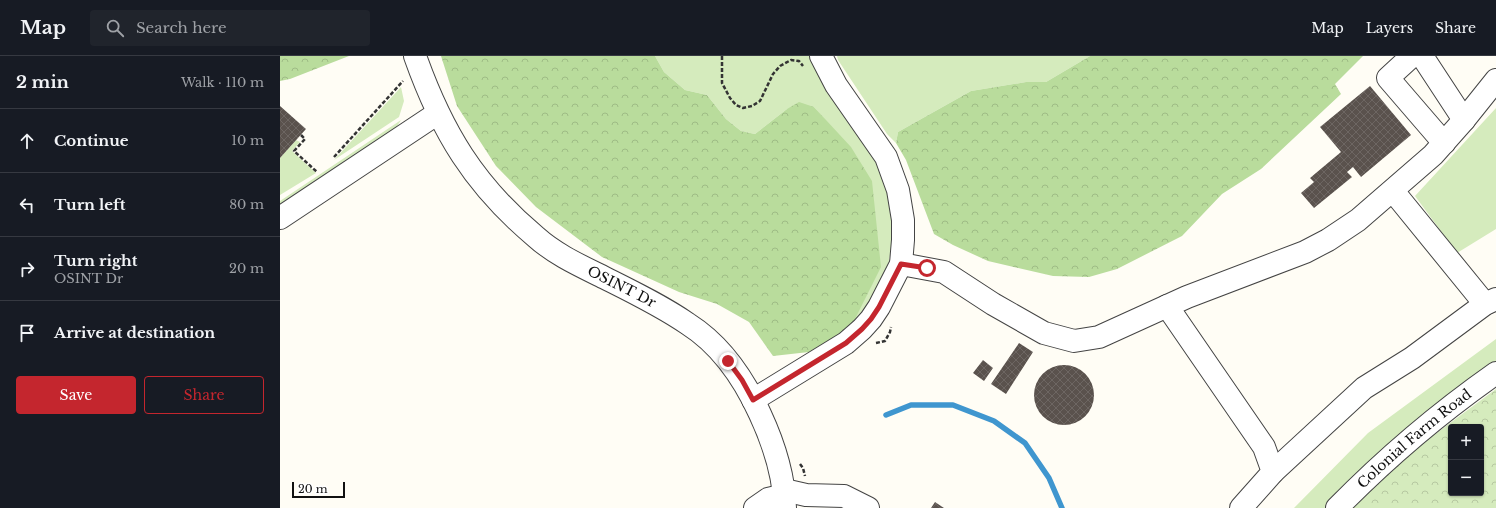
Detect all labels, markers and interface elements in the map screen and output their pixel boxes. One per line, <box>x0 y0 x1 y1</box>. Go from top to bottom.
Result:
search box <box>90 10 370 46</box>
text: Map <box>20 16 66 39</box>
icon: search <box>104 17 126 39</box>
text: Search here <box>136 18 227 37</box>
text: Map <box>1311 19 1344 37</box>
text: Layers <box>1366 19 1413 37</box>
text: Share <box>1435 19 1476 37</box>
text: 2 min <box>16 72 69 93</box>
text: Walk · 110 m <box>181 74 264 91</box>
icon: ahead <box>16 130 38 152</box>
text: Continue <box>54 131 129 150</box>
text: 10 m <box>231 132 264 149</box>
icon: left <box>16 194 38 216</box>
text: Turn left <box>54 195 125 214</box>
text: 80 m <box>229 196 264 213</box>
text: Turn right <box>54 251 137 270</box>
icon: right <box>16 258 38 280</box>
route start <box>918 259 936 277</box>
text: 20 m <box>229 260 264 277</box>
street label: OSINT Dr <box>584 262 660 312</box>
text: OSINT Dr <box>54 270 123 287</box>
icon: arrive <box>16 322 38 344</box>
text: Arrive at destination <box>54 323 215 342</box>
route end <box>719 352 737 370</box>
button: Save <box>16 376 136 414</box>
button: Share <box>144 376 264 414</box>
street label: Colonial Farm Road <box>1353 385 1475 492</box>
map controls <box>1448 424 1484 496</box>
button: + <box>1448 424 1484 460</box>
button: − <box>1448 460 1484 496</box>
scale bar <box>292 480 345 499</box>
text: 20 m <box>298 482 328 496</box>

